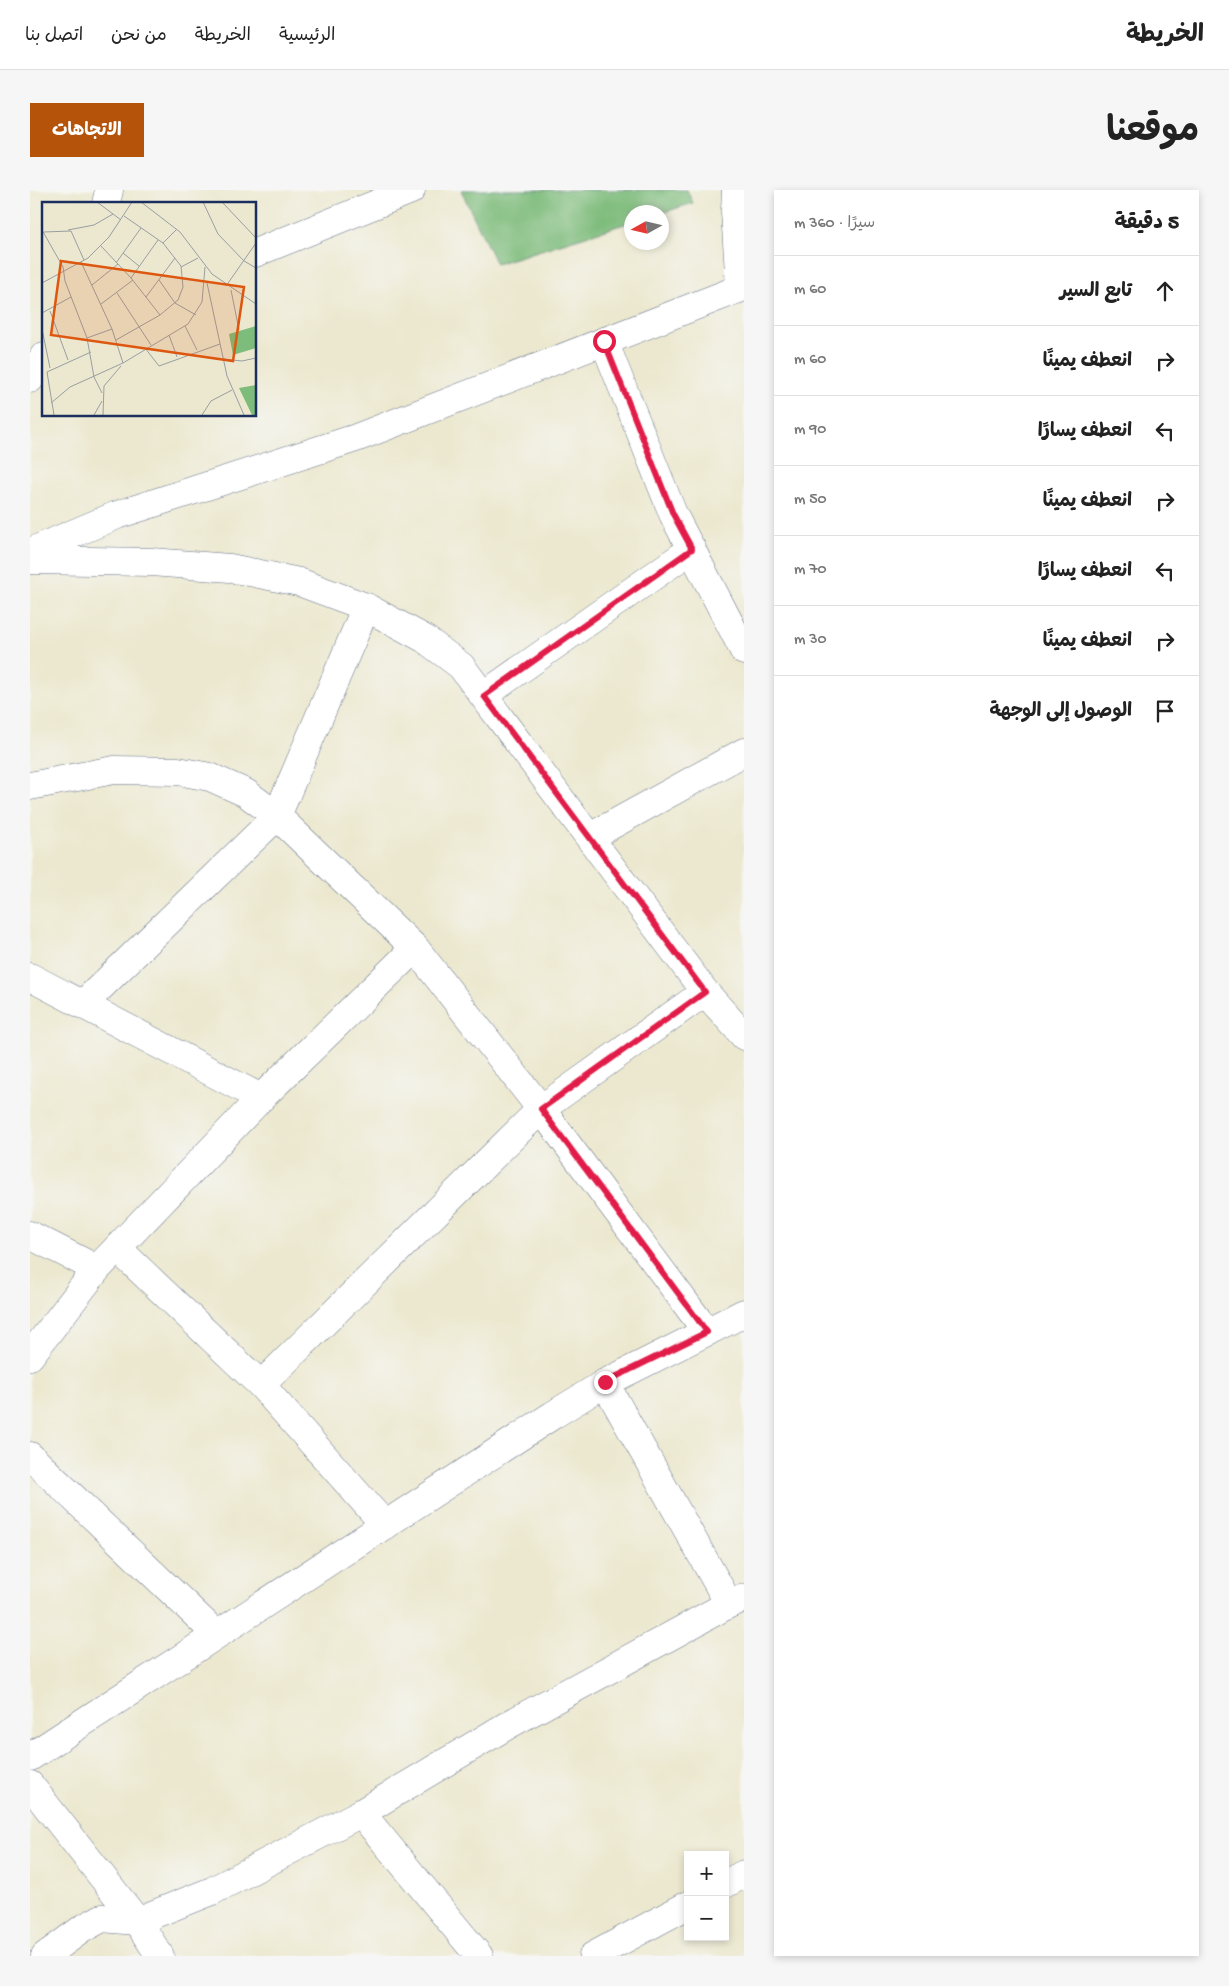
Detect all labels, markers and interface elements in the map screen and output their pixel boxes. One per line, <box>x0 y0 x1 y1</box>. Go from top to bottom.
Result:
text: الخريطة <box>1126 22 1204 51</box>
text: اتصل بنا <box>25 26 83 47</box>
text: من نحن <box>111 26 167 47</box>
text: الخريطة <box>195 26 251 47</box>
text: الرئيسية <box>279 26 335 47</box>
button: الاتجاهات <box>30 103 144 157</box>
text: موقعنا <box>1106 113 1199 154</box>
inset map <box>42 202 256 416</box>
north arrow <box>624 205 669 250</box>
text: 5 دقيقة <box>1115 212 1179 237</box>
text: سيرًا · 360 m <box>794 215 875 234</box>
icon: ahead <box>1151 277 1179 305</box>
text: 60 m <box>794 281 826 300</box>
text: تابع السير <box>1060 281 1132 304</box>
route start <box>593 330 616 353</box>
icon: right <box>1151 347 1179 375</box>
text: 60 m <box>794 351 826 370</box>
text: انعطف يمينًا <box>1043 351 1132 374</box>
icon: left <box>1151 417 1179 445</box>
text: 90 m <box>794 421 826 440</box>
text: انعطف يسارًا <box>1038 421 1132 444</box>
icon: right <box>1151 487 1179 515</box>
text: 50 m <box>794 491 827 510</box>
text: انعطف يمينًا <box>1043 491 1132 514</box>
icon: left <box>1151 557 1179 585</box>
text: 70 m <box>794 561 827 580</box>
text: انعطف يسارًا <box>1038 561 1132 584</box>
icon: right <box>1151 627 1179 655</box>
text: 30 m <box>794 631 827 650</box>
text: انعطف يمينًا <box>1043 631 1132 654</box>
icon: arrive <box>1151 697 1179 725</box>
text: الوصول إلى الوجهة <box>989 701 1132 724</box>
route end <box>594 1371 617 1394</box>
map controls <box>684 1851 729 1941</box>
button: + <box>684 1851 729 1896</box>
button: − <box>684 1896 729 1941</box>

